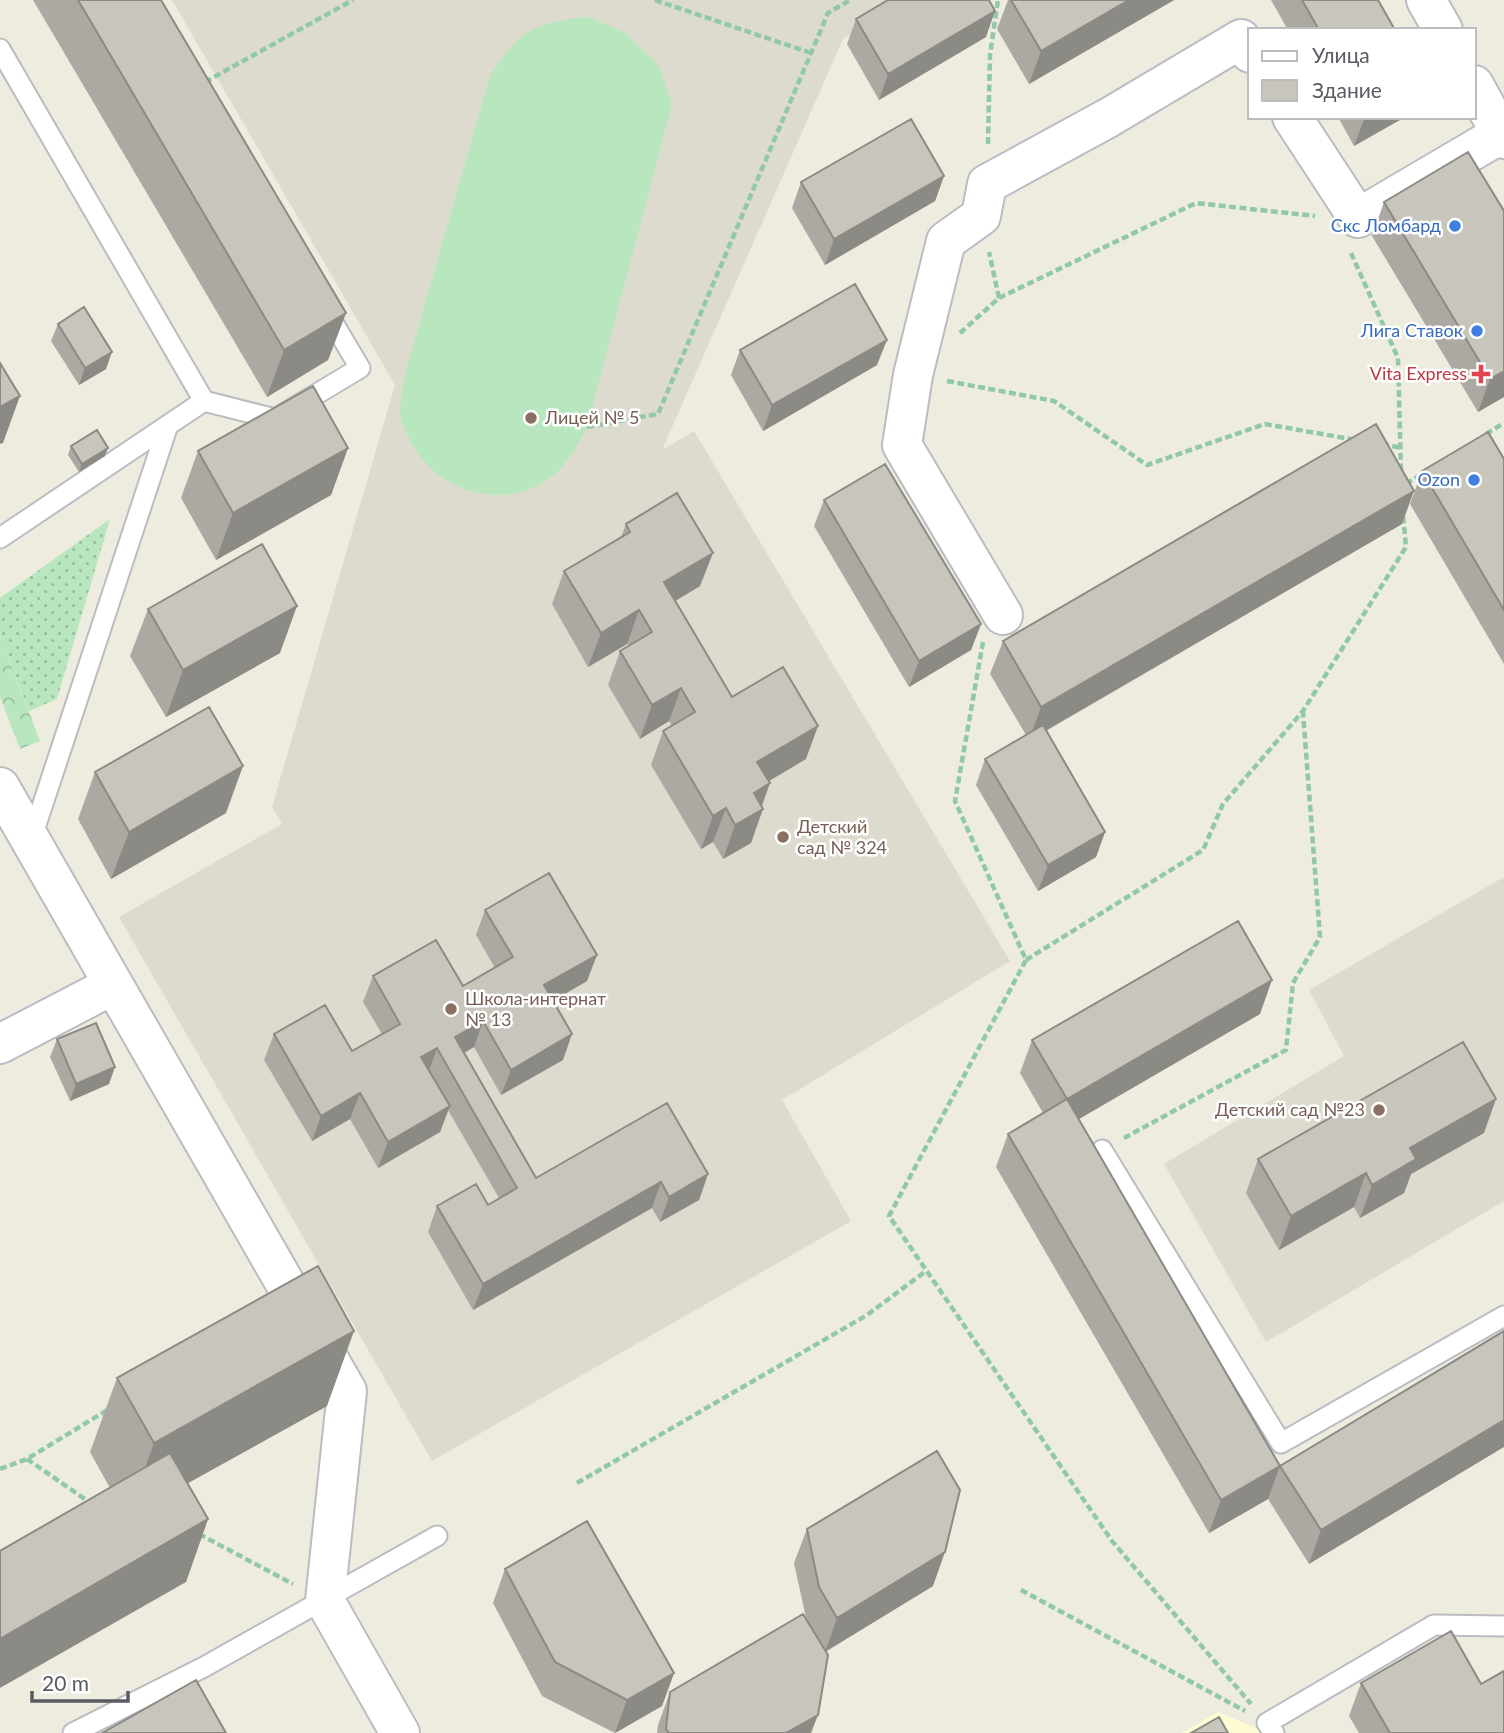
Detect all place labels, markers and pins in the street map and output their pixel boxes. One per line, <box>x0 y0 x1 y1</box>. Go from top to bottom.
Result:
place label: Скс Ломбард <box>1331 214 1441 236</box>
marker: Скс Ломбард <box>1447 218 1463 234</box>
place label: Лига Ставок <box>1360 319 1464 341</box>
marker: Лига Ставок <box>1469 323 1485 339</box>
place label: Vita Express <box>1370 362 1467 384</box>
marker: Vita Express <box>1473 366 1489 382</box>
place label: Лицей № 5 <box>544 406 639 428</box>
marker: Лицей № 5 <box>523 410 539 426</box>
place label: Ozon <box>1418 468 1460 490</box>
marker: Ozon <box>1466 472 1482 488</box>
place label: Детский сад № 324 <box>797 815 887 858</box>
marker: Детский сад № 324 <box>775 829 791 845</box>
place label: Школа-интернат № 13 <box>465 987 606 1030</box>
marker: Школа-интернат № 13 <box>443 1001 459 1017</box>
place label: Детский сад №23 <box>1215 1098 1365 1120</box>
marker: Детский сад №23 <box>1371 1102 1387 1118</box>

